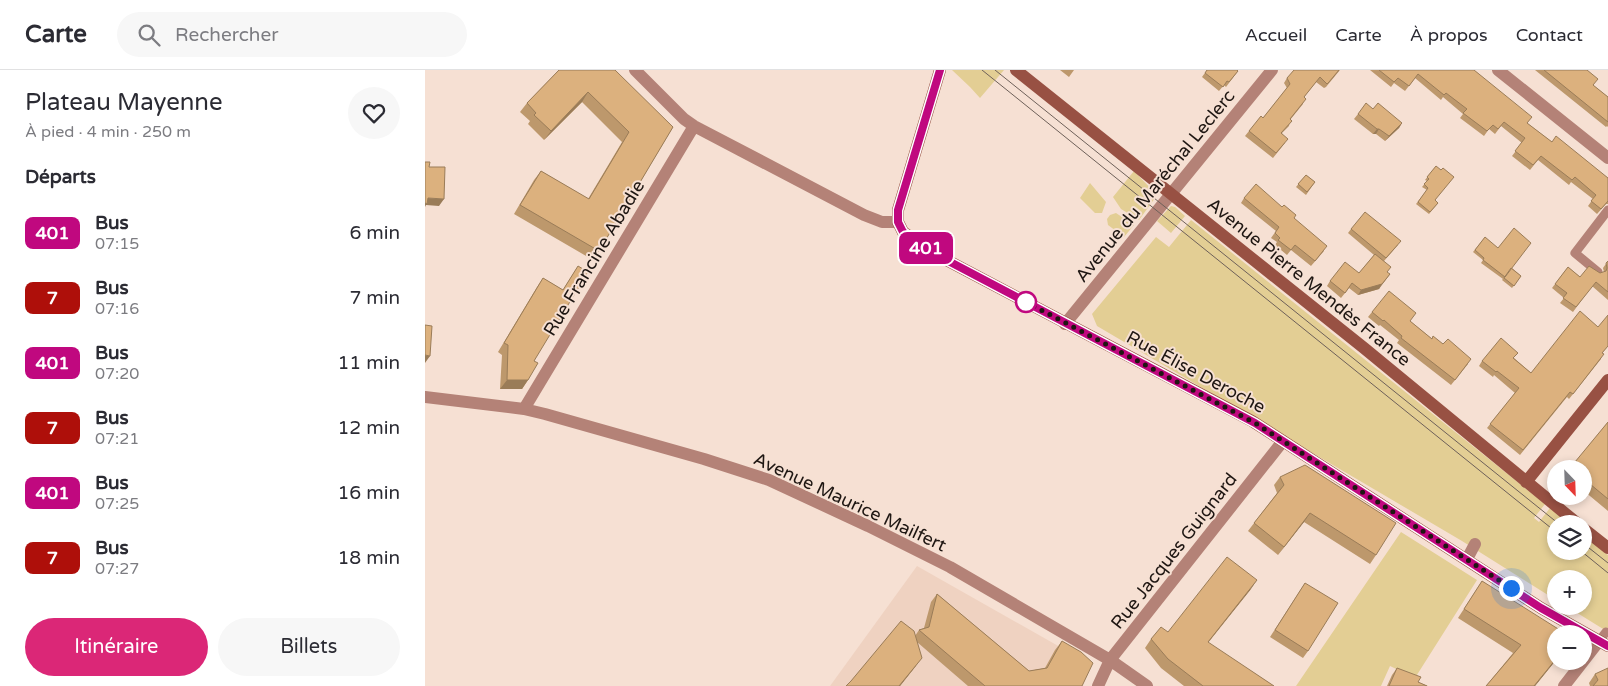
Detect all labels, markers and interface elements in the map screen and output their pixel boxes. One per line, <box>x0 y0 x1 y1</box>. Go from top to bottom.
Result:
search box <box>117 12 467 57</box>
text: Carte <box>25 20 87 49</box>
icon: search <box>135 21 163 49</box>
text: Rechercher <box>175 24 278 46</box>
text: Accueil <box>1245 24 1307 46</box>
text: Carte <box>1335 24 1382 46</box>
text: À propos <box>1410 24 1488 46</box>
text: Contact <box>1516 24 1583 46</box>
street label: Avenue du Maréchal Leclerc <box>1071 85 1239 287</box>
button: heart <box>348 87 400 139</box>
text: Plateau Mayenne <box>25 88 223 117</box>
text: À pied · 4 min · 250 m <box>25 122 191 142</box>
text: Départs <box>25 166 96 188</box>
street label: Rue Francine Abadie <box>539 176 649 340</box>
street label: Avenue Pierre Mendès France <box>1203 193 1415 371</box>
text: Bus <box>95 212 129 234</box>
text: 401 <box>36 222 69 244</box>
text: 6 min <box>349 222 400 244</box>
line badge: 401 <box>897 232 955 264</box>
text: 07:15 <box>95 234 139 254</box>
text: 401 <box>909 237 943 259</box>
text: Bus <box>95 277 129 299</box>
text: 7 <box>47 287 58 309</box>
text: 7 min <box>349 287 400 309</box>
unlabelled marker <box>1015 291 1037 313</box>
text: 07:16 <box>95 299 139 319</box>
street label: Rue Élise Deroche <box>1123 326 1269 418</box>
text: Bus <box>95 342 129 364</box>
text: 401 <box>36 352 69 374</box>
text: 11 min <box>337 352 400 374</box>
text: 07:20 <box>95 364 139 384</box>
text: Bus <box>95 407 129 429</box>
text: 7 <box>47 417 58 439</box>
text: 12 min <box>337 417 400 439</box>
text: 07:21 <box>95 429 139 449</box>
street label: Avenue Maurice Mailfert <box>750 448 950 556</box>
north arrow <box>1547 460 1593 505</box>
map controls <box>1547 460 1592 670</box>
street label: Rue Jacques Guignard <box>1106 469 1242 633</box>
text: Bus <box>95 472 129 494</box>
text: 401 <box>36 482 69 504</box>
text: 16 min <box>337 482 400 504</box>
text: 07:25 <box>95 494 139 514</box>
button: layers <box>1547 515 1592 560</box>
text: Bus <box>95 537 129 559</box>
text: 7 <box>47 547 58 569</box>
text: 18 min <box>337 547 400 569</box>
text: 07:27 <box>95 559 139 579</box>
button: + <box>1547 570 1592 615</box>
your location <box>1499 576 1524 601</box>
button: Itinéraire <box>25 618 208 676</box>
button: Billets <box>218 618 400 676</box>
button: − <box>1547 625 1592 670</box>

